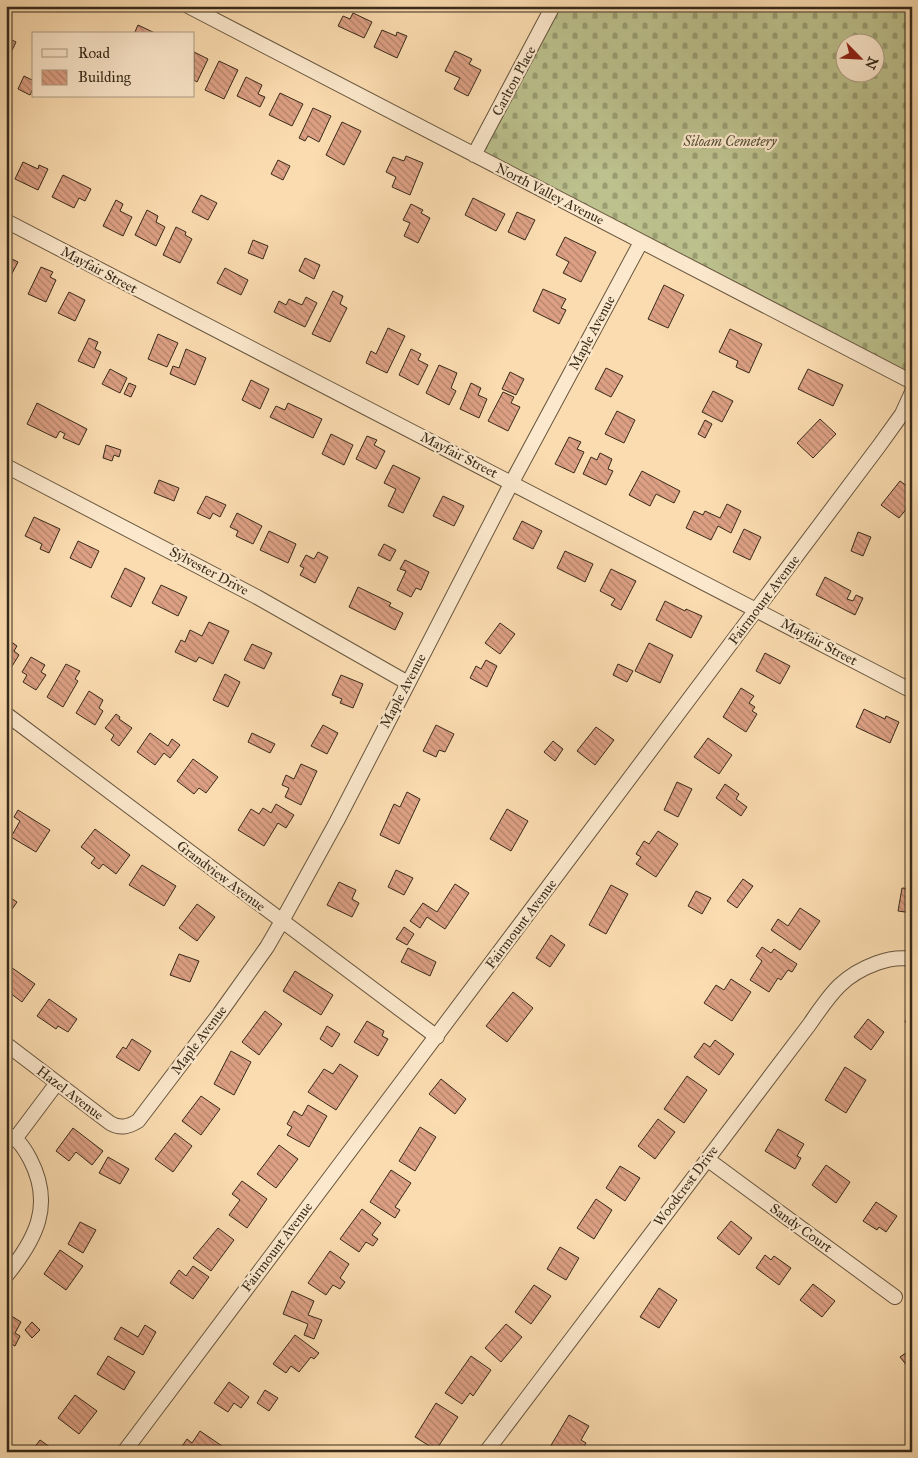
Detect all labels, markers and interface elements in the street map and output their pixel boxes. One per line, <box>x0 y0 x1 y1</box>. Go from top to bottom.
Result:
legend <box>32 32 195 98</box>
north arrow <box>836 32 886 82</box>
street label: Carlton Place <box>489 43 540 119</box>
text: Road <box>78 44 110 62</box>
text: N <box>861 54 882 72</box>
text: Building <box>78 68 132 86</box>
park label: Siloam Cemetery <box>682 133 777 150</box>
street label: North Valley Avenue <box>493 159 607 229</box>
street label: Mayfair Street <box>58 243 140 297</box>
street label: Maple Avenue <box>565 293 619 373</box>
street label: Mayfair Street <box>418 428 500 482</box>
street label: Sylvester Drive <box>167 543 252 599</box>
street label: Fairmount Avenue <box>725 552 803 648</box>
street label: Mayfair Street <box>778 615 860 669</box>
street label: Maple Avenue <box>376 651 430 731</box>
street label: Grandview Avenue <box>173 837 269 915</box>
street label: Fairmount Avenue <box>482 876 560 972</box>
street label: Maple Avenue <box>168 1002 231 1078</box>
street label: Hazel Avenue <box>33 1062 107 1124</box>
street label: Woodcrest Drive <box>650 1142 722 1230</box>
street label: Fairmount Avenue <box>238 1199 316 1295</box>
street label: Sandy Court <box>767 1200 835 1256</box>

